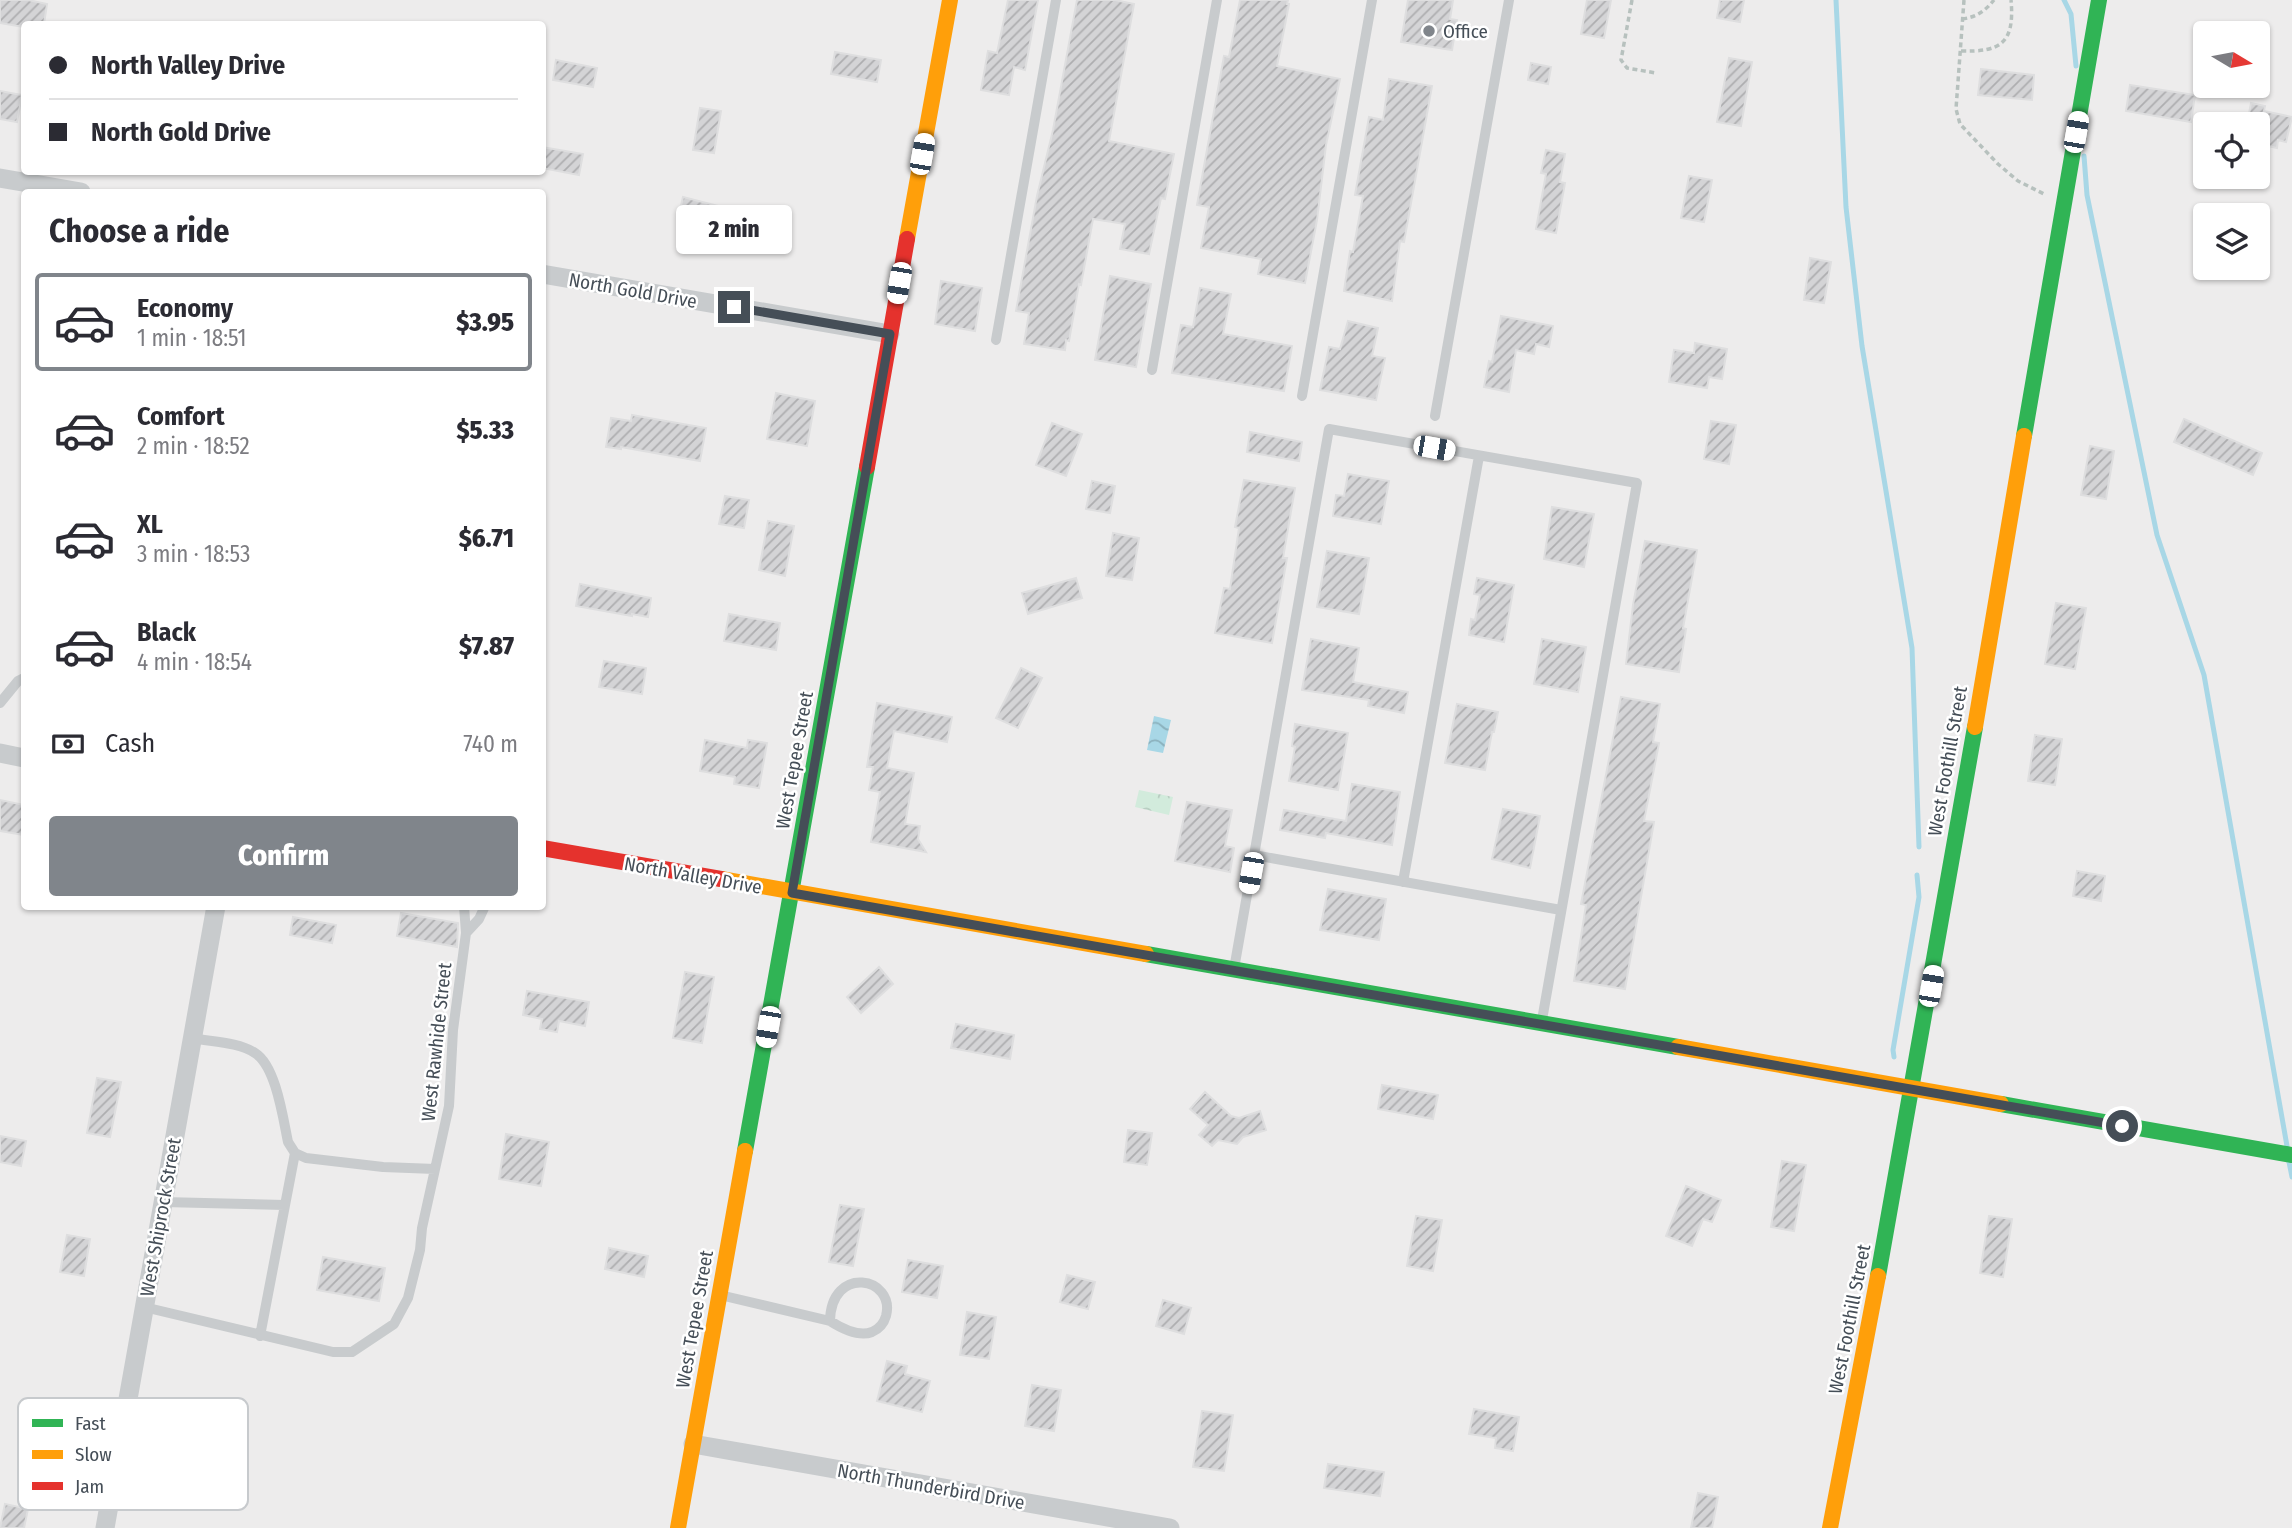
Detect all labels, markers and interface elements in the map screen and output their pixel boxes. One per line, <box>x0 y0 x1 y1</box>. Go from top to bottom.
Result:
place label: Office <box>1443 20 1488 43</box>
north arrow <box>2193 21 2270 98</box>
map controls <box>2193 21 2270 280</box>
marker: Office <box>1421 23 1437 39</box>
text: North Valley Drive <box>91 50 285 81</box>
car <box>2063 109 2090 155</box>
button: locate <box>2193 112 2270 189</box>
text: North Gold Drive <box>91 117 271 148</box>
car <box>909 131 936 177</box>
button: layers <box>2193 203 2270 280</box>
callout: 2 min <box>676 205 792 254</box>
text: Choose a ride <box>49 212 230 250</box>
text: 2 min <box>709 215 759 243</box>
car <box>886 260 913 306</box>
street label: North Gold Drive <box>567 268 699 313</box>
icon: car <box>53 291 116 354</box>
route end <box>718 291 750 323</box>
text: Economy <box>137 293 233 324</box>
text: $3.95 <box>456 307 514 338</box>
text: 1 min · 18:51 <box>137 324 247 352</box>
icon: car <box>53 399 116 462</box>
text: Comfort <box>137 401 225 432</box>
text: $5.33 <box>456 415 514 446</box>
text: 2 min · 18:52 <box>137 432 250 460</box>
car <box>1412 434 1457 462</box>
icon: car <box>53 507 116 570</box>
text: XL <box>137 509 163 540</box>
text: $6.71 <box>459 523 514 554</box>
text: 3 min · 18:53 <box>137 540 250 568</box>
icon: car <box>53 615 116 678</box>
text: Black <box>137 617 196 648</box>
text: $7.87 <box>459 631 514 662</box>
text: 4 min · 18:54 <box>137 648 252 676</box>
street label: West Foothill Street <box>1923 683 1972 838</box>
street label: West Tepee Street <box>771 689 818 831</box>
icon: cash <box>49 725 87 763</box>
text: Cash <box>105 728 155 759</box>
text: 740 m <box>463 730 518 758</box>
button: Confirm <box>49 816 518 896</box>
car <box>1238 850 1265 896</box>
street label: North Valley Drive <box>622 852 764 899</box>
street label: West Rawhide Street <box>417 961 456 1123</box>
car <box>1918 963 1945 1009</box>
car <box>755 1004 782 1050</box>
route start <box>2106 1110 2138 1142</box>
street label: West Shiprock Street <box>135 1135 186 1298</box>
street label: West Foothill Street <box>1824 1241 1875 1396</box>
street label: West Tepee Street <box>671 1248 718 1390</box>
legend <box>18 1398 248 1510</box>
text: Fast <box>75 1412 106 1435</box>
text: Slow <box>75 1443 112 1466</box>
street label: North Thunderbird Drive <box>836 1459 1026 1514</box>
text: Jam <box>75 1475 104 1498</box>

